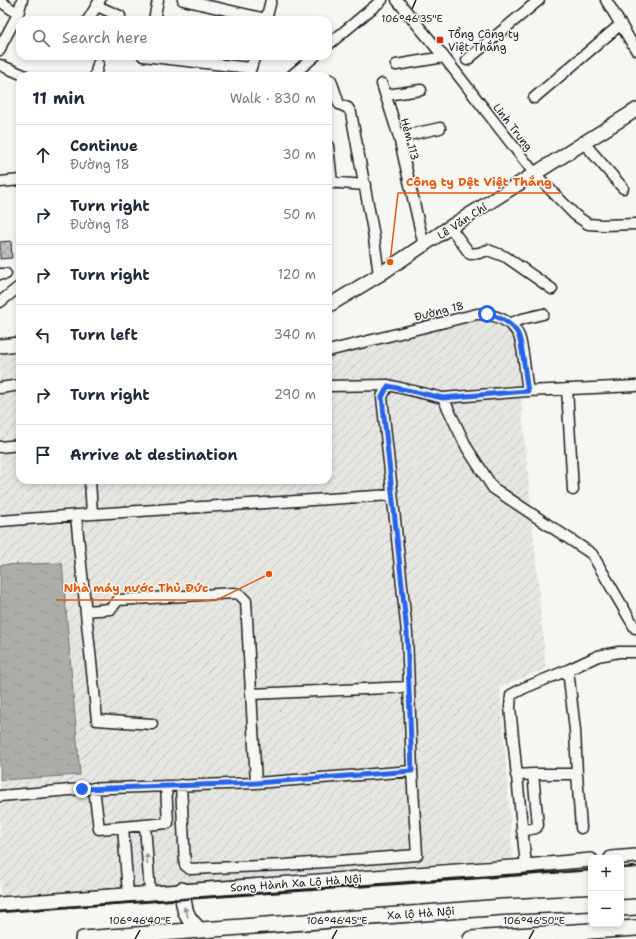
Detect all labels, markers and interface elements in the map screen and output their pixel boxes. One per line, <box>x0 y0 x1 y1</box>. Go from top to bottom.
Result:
text: 106°46'35"E <box>381 12 443 25</box>
search box <box>16 16 332 60</box>
icon: search <box>30 27 52 49</box>
place label: Tổng Công ty Việt Thắng <box>448 27 519 55</box>
text: Search here <box>62 28 148 48</box>
marker: Tổng Công ty Việt Thắng <box>435 35 445 45</box>
text: 11 min <box>32 87 85 109</box>
text: Walk · 830 m <box>230 90 316 107</box>
street label: Linh Trung <box>489 100 536 154</box>
street label: Hẻm 113 <box>397 116 422 162</box>
text: Continue <box>70 136 138 156</box>
icon: ahead <box>32 144 54 166</box>
text: 30 m <box>282 146 316 163</box>
text: Đường 18 <box>70 156 130 173</box>
callout: Công ty Dệt Việt Thắng <box>398 169 560 193</box>
text: Công ty Dệt Việt Thắng <box>406 174 552 190</box>
text: Turn right <box>70 196 150 216</box>
street label: Lê Văn Chí <box>434 200 490 243</box>
icon: right <box>32 204 54 226</box>
text: 50 m <box>283 206 316 223</box>
text: Đường 18 <box>70 216 130 233</box>
icon: right <box>32 264 54 286</box>
text: Turn right <box>70 265 150 285</box>
text: 120 m <box>278 266 316 283</box>
street label: Đường 18 <box>413 298 465 325</box>
route start <box>478 305 496 323</box>
icon: left <box>32 324 54 346</box>
text: Turn left <box>70 325 138 345</box>
text: 340 m <box>274 326 316 343</box>
icon: right <box>32 384 54 406</box>
text: Turn right <box>70 385 150 405</box>
text: 290 m <box>274 386 316 403</box>
icon: arrive <box>32 444 54 466</box>
text: Arrive at destination <box>70 445 238 465</box>
callout: Nhà máy nước Thủ Đức <box>56 576 217 600</box>
text: Nhà máy nước Thủ Đức <box>64 580 208 596</box>
route end <box>73 780 91 798</box>
one-way arrow <box>144 853 151 865</box>
map controls <box>588 855 624 927</box>
button: + <box>588 855 624 891</box>
street label: Song Hành Xa Lộ Hà Nội <box>230 871 362 896</box>
button: − <box>588 891 624 927</box>
street label: Xa lộ Hà Nội <box>387 904 455 923</box>
one-way arrow <box>183 907 189 918</box>
text: 106°46'40"E <box>109 914 171 927</box>
text: 106°46'45"E <box>306 914 368 927</box>
text: 106°46'50"E <box>503 914 565 927</box>

